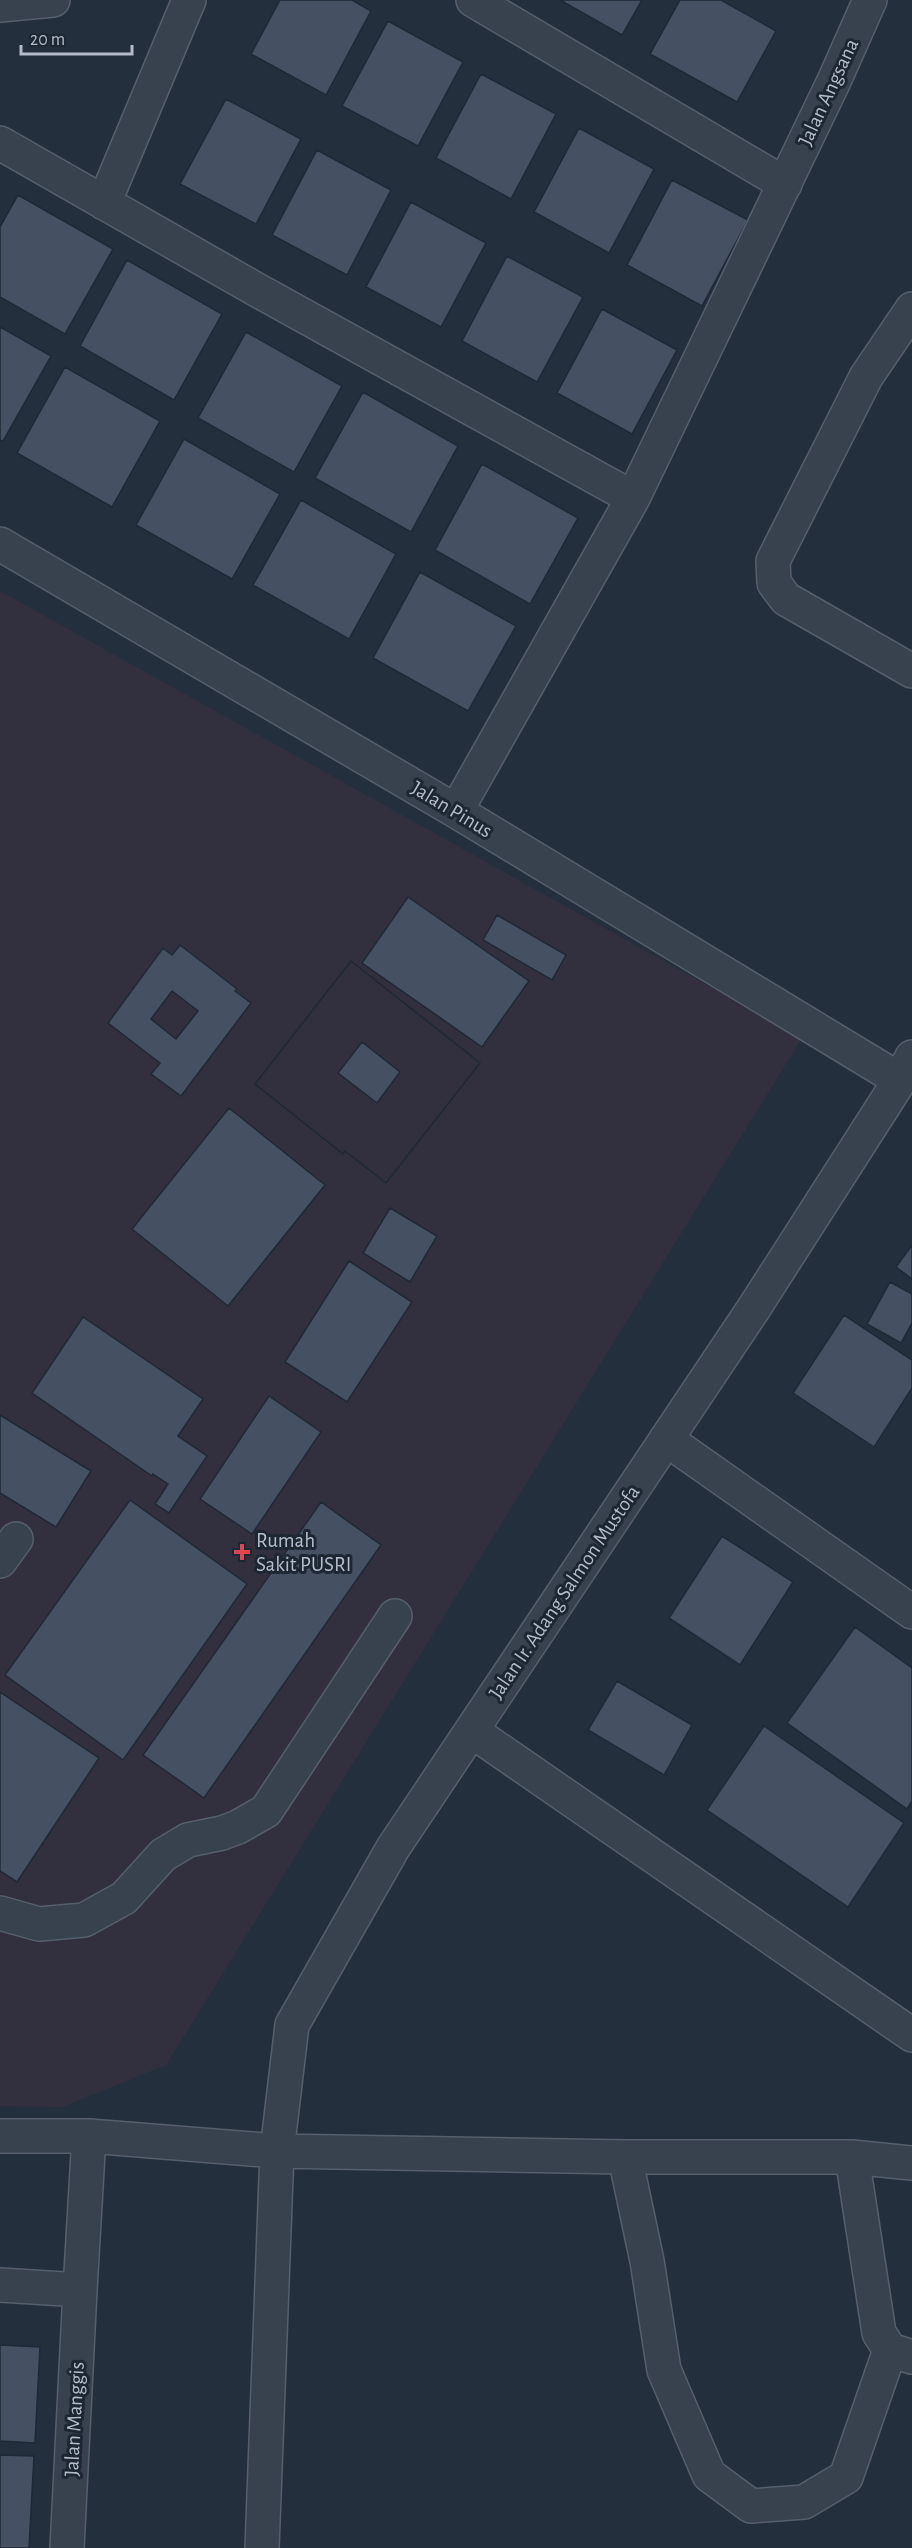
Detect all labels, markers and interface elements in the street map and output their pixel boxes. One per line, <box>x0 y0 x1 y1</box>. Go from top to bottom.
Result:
scale bar <box>21 18 132 56</box>
text: 20 m <box>30 31 65 49</box>
street label: Jalan Angsana <box>795 35 863 149</box>
street label: Jalan Pinus <box>408 777 496 842</box>
street label: Jalan Ir. Adang Salmon Mustofa <box>485 1481 644 1703</box>
place label: Rumah Sakit PUSRI <box>256 1530 351 1575</box>
marker: Rumah Sakit PUSRI <box>233 1543 251 1561</box>
street label: Jalan Manggis <box>61 2361 88 2477</box>

